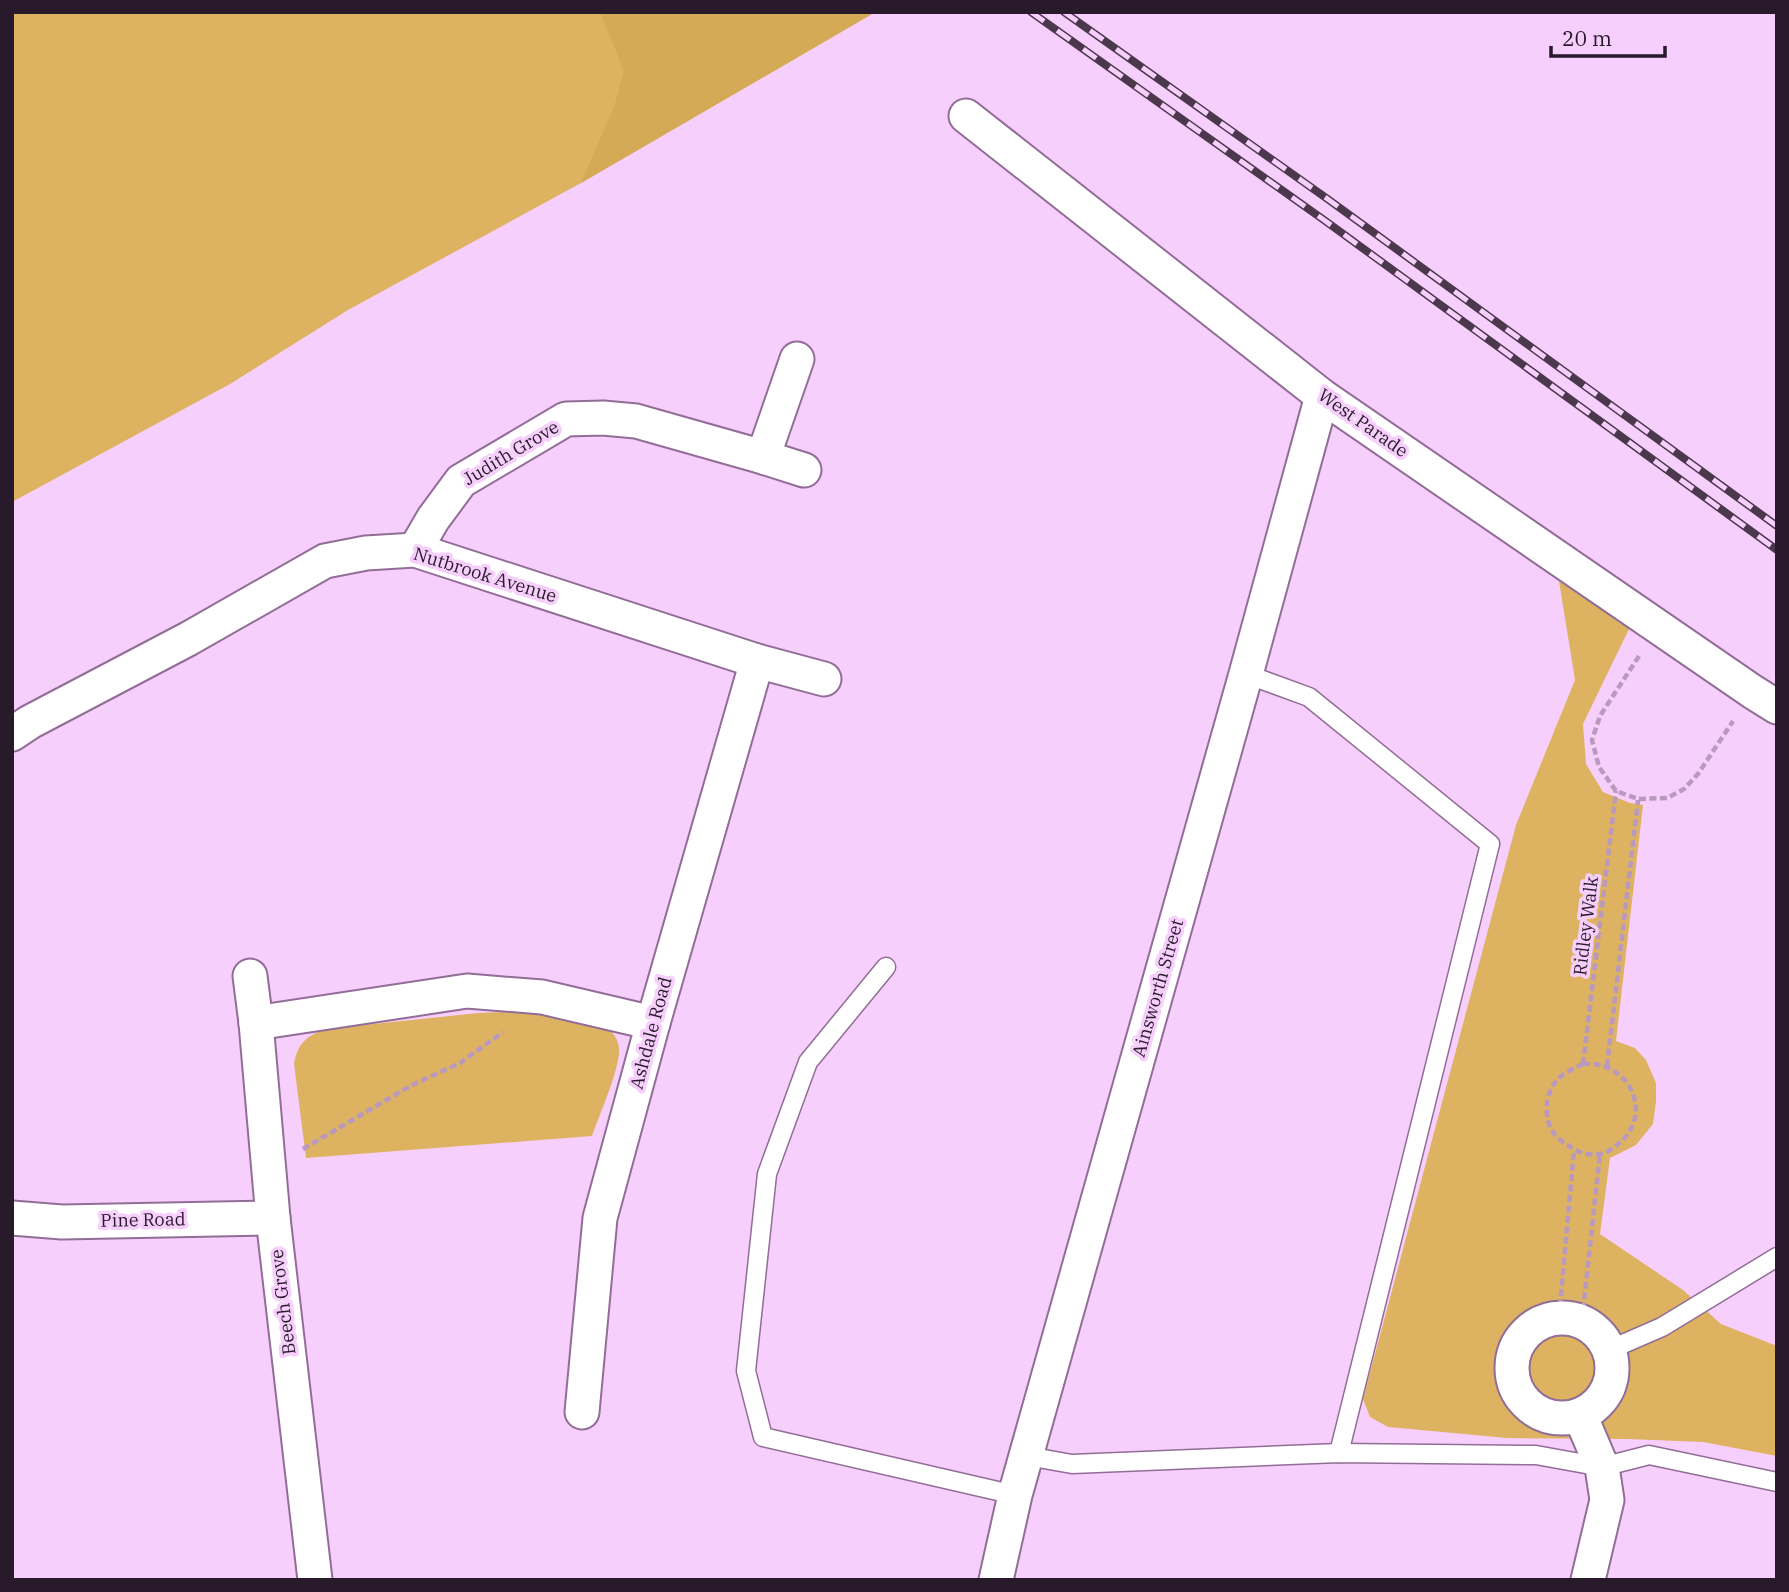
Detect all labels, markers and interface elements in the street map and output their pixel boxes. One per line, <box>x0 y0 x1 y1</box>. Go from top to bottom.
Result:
scale bar <box>1551 14 1665 58</box>
text: 20 m <box>1562 24 1612 52</box>
street label: West Parade <box>1314 383 1413 462</box>
street label: Judith Grove <box>459 415 563 490</box>
street label: Nutbrook Avenue <box>411 542 560 607</box>
street label: Ridley Walk <box>1568 875 1603 977</box>
street label: Ainsworth Street <box>1127 916 1188 1060</box>
street label: Ashdale Road <box>624 974 677 1092</box>
street label: Pine Road <box>100 1207 186 1232</box>
street label: Beech Grove <box>265 1248 300 1356</box>

